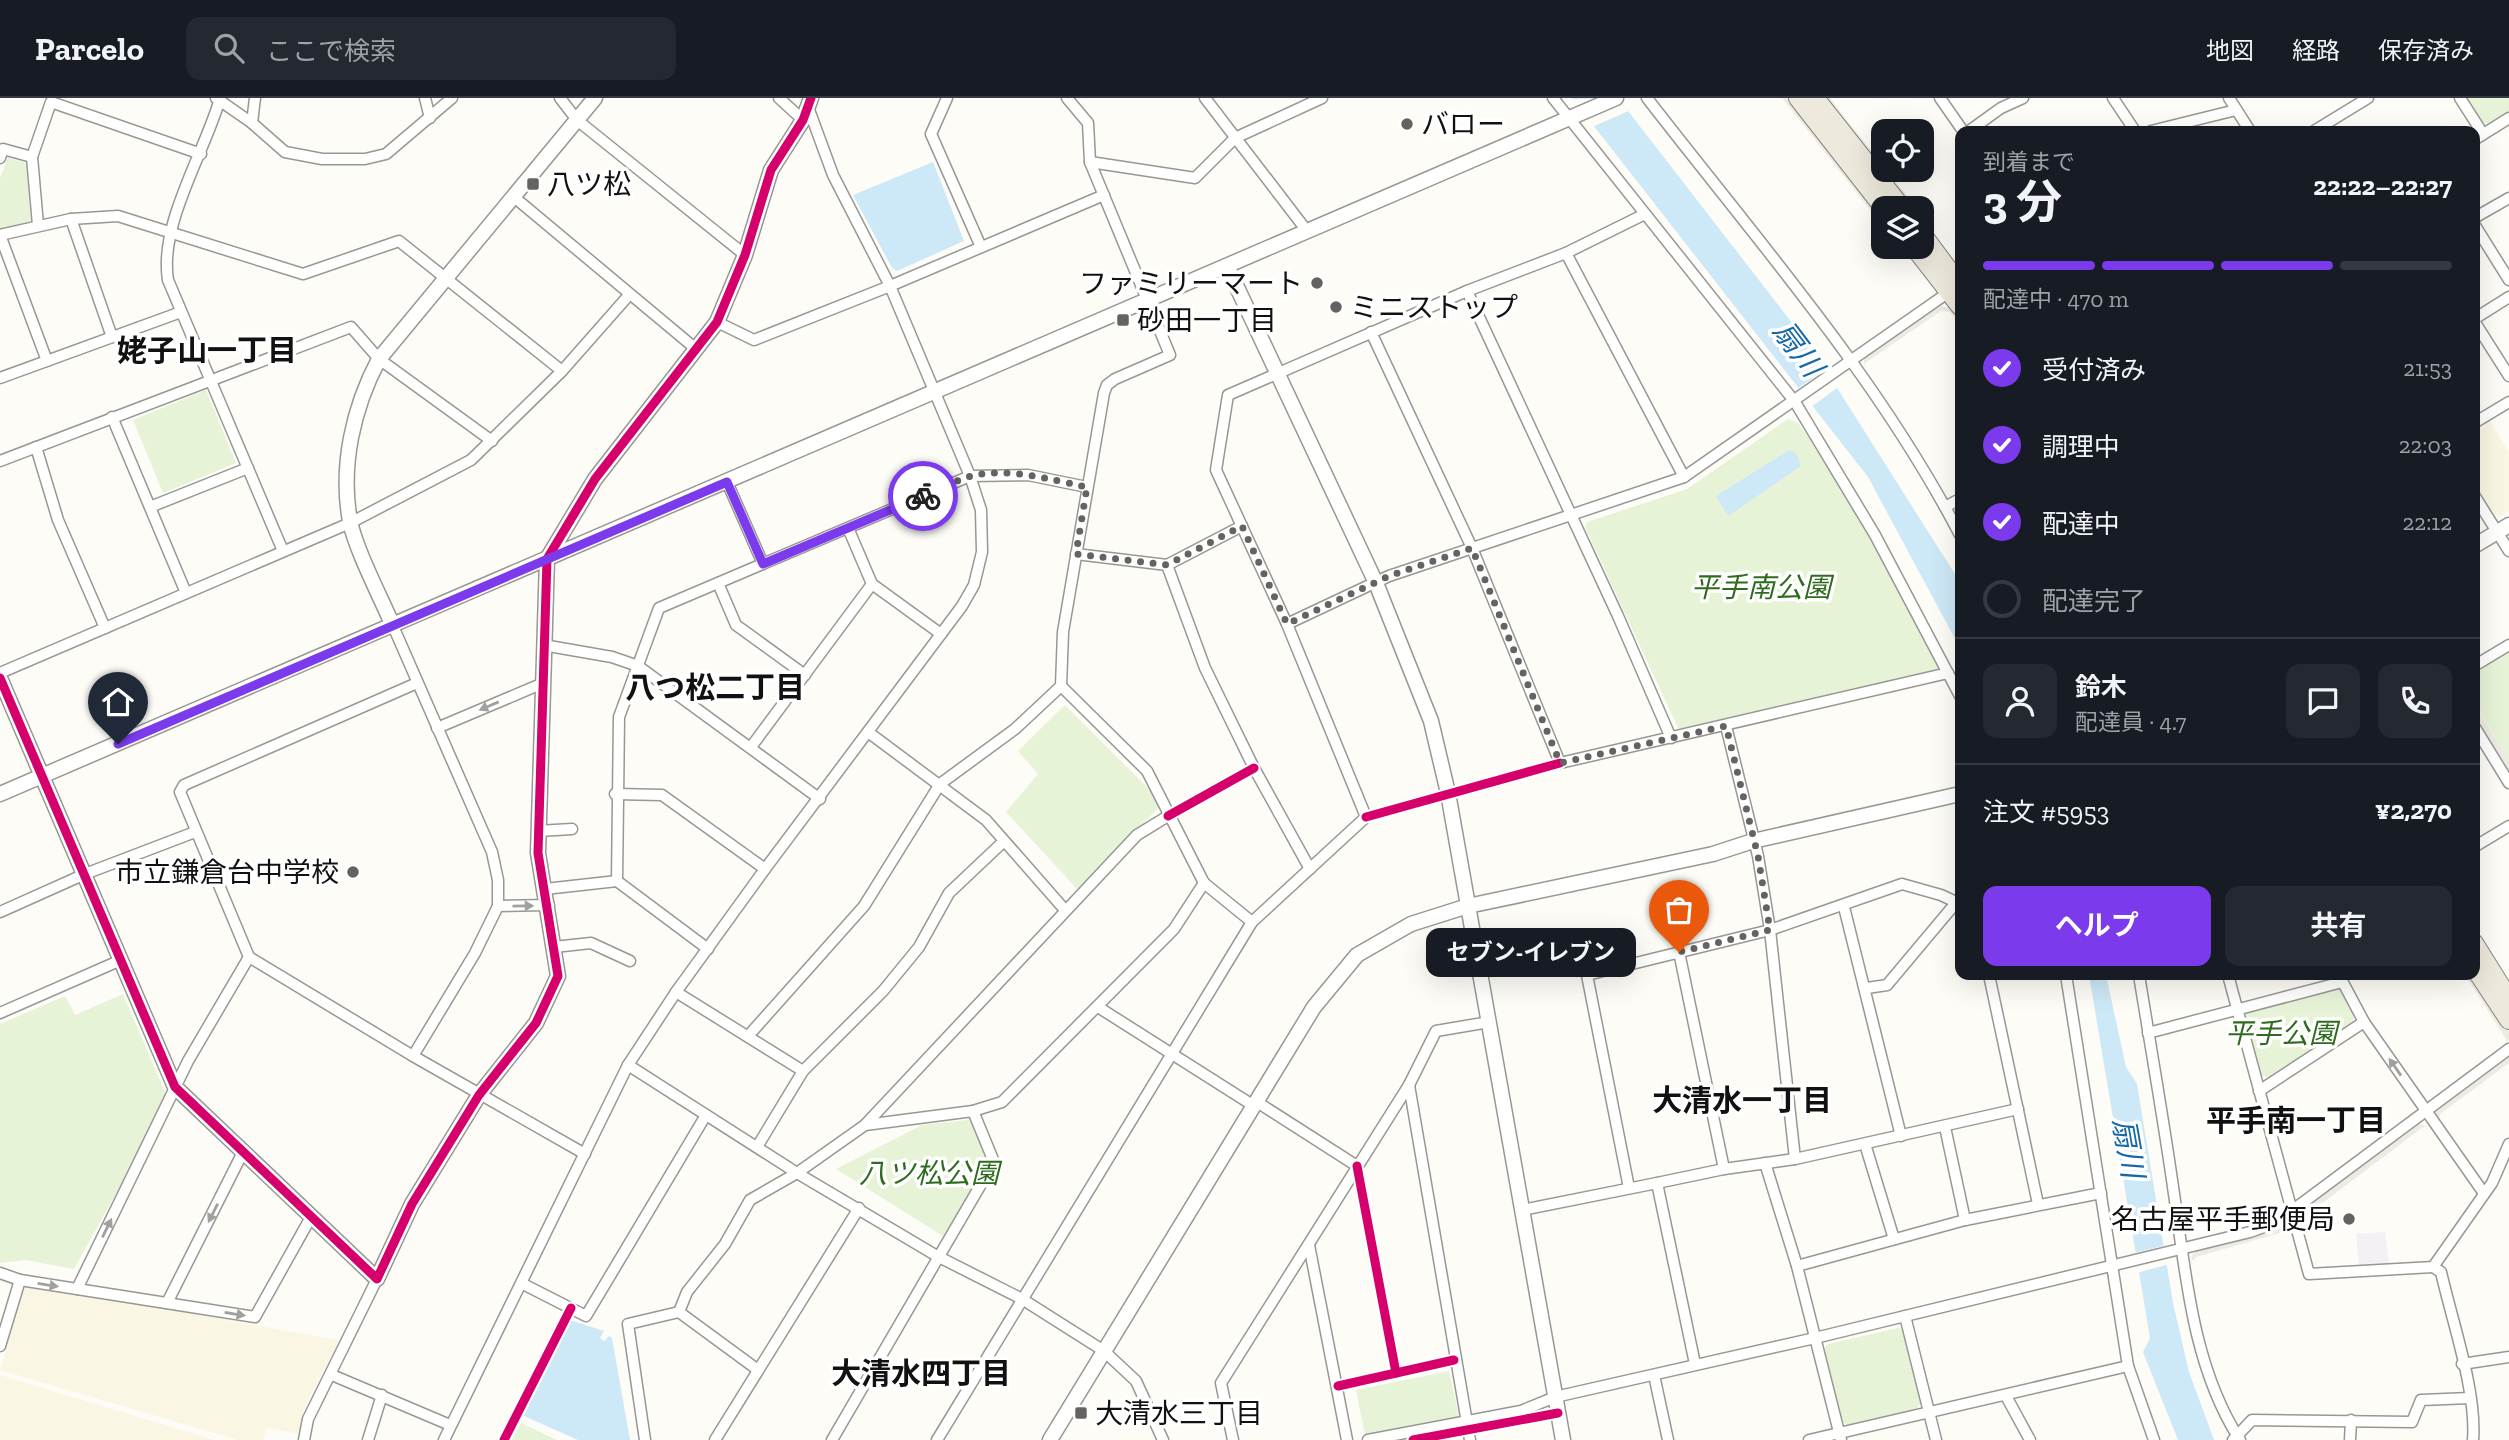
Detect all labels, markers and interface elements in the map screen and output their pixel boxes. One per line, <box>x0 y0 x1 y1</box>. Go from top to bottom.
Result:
search box <box>186 17 676 80</box>
text: Parcelo <box>35 29 144 68</box>
icon: search <box>210 29 248 67</box>
text: ここで検索 <box>266 35 396 67</box>
text: 地図 <box>2206 36 2254 65</box>
text: 経路 <box>2292 36 2340 65</box>
text: 保存済み <box>2378 36 2474 65</box>
place label: バロー <box>1421 108 1505 141</box>
marker: バロー <box>1399 116 1415 132</box>
map controls <box>1871 119 1934 259</box>
button: locate <box>1871 119 1934 182</box>
text: 到着まで <box>1983 148 2075 176</box>
place label: 八ツ松 <box>547 168 631 201</box>
text: 22:22–22:27 <box>2313 170 2452 202</box>
text: 3 分 <box>1983 175 2062 230</box>
marker: 八ツ松 <box>525 176 541 192</box>
button: layers <box>1871 196 1934 259</box>
place label: ファミリーマート <box>1079 267 1303 300</box>
marker: ファミリーマート <box>1309 275 1325 291</box>
text: 配達中 · 470 m <box>1983 285 2129 313</box>
place label: ミニストップ <box>1350 291 1518 324</box>
marker: ミニストップ <box>1328 299 1344 315</box>
place label: 砂田一丁目 <box>1137 304 1277 337</box>
marker: 砂田一丁目 <box>1115 312 1131 328</box>
water label: 扇川 <box>1766 314 1832 386</box>
district label: 姥子山一丁目 <box>117 333 297 369</box>
icon: check <box>1983 349 2021 387</box>
text: 受付済み <box>2042 354 2146 386</box>
text: 21:53 <box>2403 354 2452 382</box>
icon: check <box>1983 426 2021 464</box>
text: 調理中 <box>2042 431 2120 463</box>
text: 22:03 <box>2399 431 2452 459</box>
courier <box>888 461 958 531</box>
icon: bike <box>904 477 942 515</box>
icon: check <box>1983 503 2021 541</box>
text: 配達中 <box>2042 508 2120 540</box>
text: 22:12 <box>2402 508 2452 536</box>
park label: 平手南公園 <box>1691 571 1835 604</box>
text: 配達完了 <box>2042 585 2146 617</box>
button: person <box>1983 664 2057 738</box>
button: chat <box>2286 664 2360 738</box>
button: phone <box>2378 664 2452 738</box>
district label: 八つ松二丁目 <box>625 670 805 706</box>
text: 鈴木 <box>2075 671 2127 703</box>
pin <box>88 672 148 744</box>
icon: home <box>99 683 137 721</box>
one-way arrow <box>479 700 499 712</box>
text: 配達員 · 4.7 <box>2075 708 2186 736</box>
text: ¥2,270 <box>2375 794 2452 826</box>
text: 注文 #5953 <box>1983 796 2109 828</box>
place label: 市立鎌倉台中学校 <box>115 856 339 889</box>
marker: 市立鎌倉台中学校 <box>345 864 361 880</box>
pin <box>1649 880 1709 952</box>
button: ヘルプ <box>1983 886 2211 966</box>
button: 共有 <box>2225 886 2452 966</box>
icon: bag <box>1660 891 1698 929</box>
one-way arrow <box>513 900 535 912</box>
callout: セブン-イレブン <box>1427 928 1637 976</box>
text: セブン-イレブン <box>1447 938 1615 966</box>
park label: 平手公園 <box>2225 1017 2341 1050</box>
one-way arrow <box>2388 1058 2402 1076</box>
district label: 大清水一丁目 <box>1652 1083 1832 1119</box>
district label: 平手南一丁目 <box>2206 1103 2386 1139</box>
water label: 扇川 <box>2105 1115 2151 1184</box>
park label: 八ツ松公園 <box>859 1157 1003 1190</box>
one-way arrow <box>207 1203 218 1223</box>
place label: 名古屋平手郵便局 <box>2111 1203 2335 1236</box>
marker: 名古屋平手郵便局 <box>2341 1211 2357 1227</box>
one-way arrow <box>101 1218 112 1238</box>
one-way arrow <box>37 1279 59 1290</box>
one-way arrow <box>224 1309 246 1320</box>
district label: 大清水四丁目 <box>831 1356 1011 1392</box>
place label: 大清水三丁目 <box>1095 1397 1263 1430</box>
marker: 大清水三丁目 <box>1073 1405 1089 1421</box>

